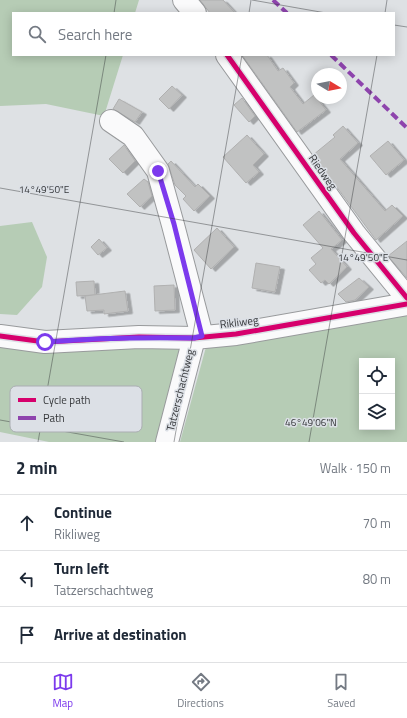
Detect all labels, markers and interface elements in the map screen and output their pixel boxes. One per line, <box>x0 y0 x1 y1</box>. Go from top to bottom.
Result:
search box <box>12 12 395 56</box>
icon: search <box>26 23 48 45</box>
text: Search here <box>58 23 132 46</box>
north arrow <box>311 68 347 104</box>
street label: Riedweg <box>305 151 341 193</box>
route end <box>149 162 167 180</box>
text: 14°49'50"E <box>19 182 70 197</box>
text: 14°49'50"E <box>338 250 389 265</box>
street label: Rikliweg <box>219 312 260 332</box>
route start <box>36 333 54 351</box>
street label: Tatzerschachtweg <box>162 347 198 433</box>
map controls <box>359 358 395 430</box>
button: locate <box>359 358 395 394</box>
legend <box>10 386 142 432</box>
text: Cycle path <box>43 392 91 408</box>
button: layers <box>359 394 395 430</box>
text: Path <box>43 410 65 426</box>
text: 46°49'06"N <box>285 415 337 430</box>
text: 2 min <box>16 455 57 481</box>
text: Walk · 150 m <box>320 458 391 478</box>
text: Continue <box>54 501 112 524</box>
icon: ahead <box>16 512 38 534</box>
text: 70 m <box>363 513 391 533</box>
text: Rikliweg <box>54 524 100 544</box>
text: Turn left <box>54 557 109 580</box>
icon: left <box>16 568 38 590</box>
text: 80 m <box>363 569 391 589</box>
text: Tatzerschachtweg <box>54 580 153 600</box>
text: Arrive at destination <box>54 623 187 646</box>
icon: arrive <box>16 624 38 646</box>
tab: Map <box>52 671 74 711</box>
tab: Directions <box>177 671 224 711</box>
tab: Saved <box>327 671 355 711</box>

